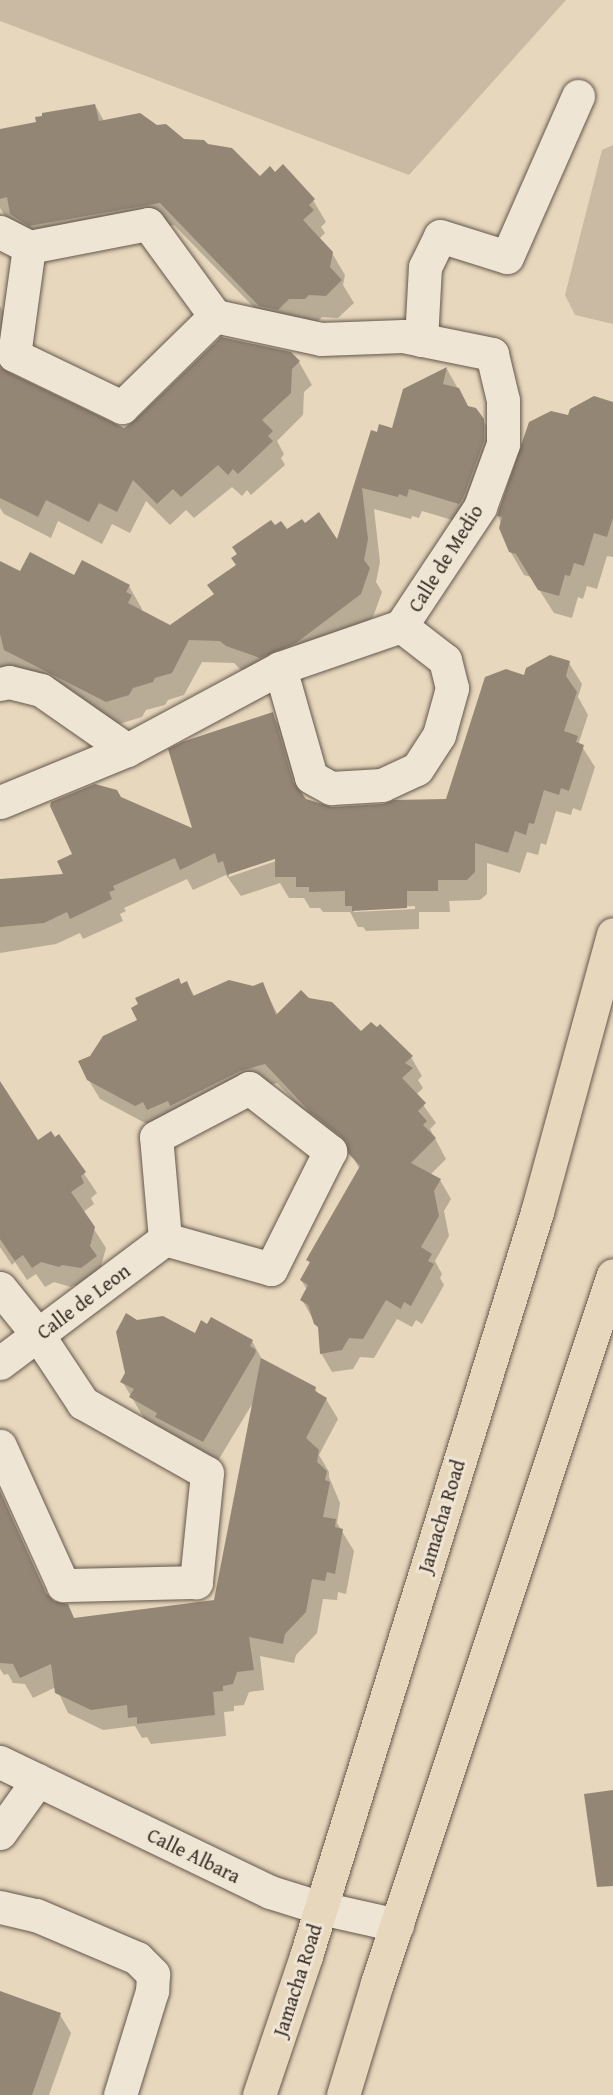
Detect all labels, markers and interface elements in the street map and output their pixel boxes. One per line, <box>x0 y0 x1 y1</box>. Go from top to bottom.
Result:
street label: Calle de Medio <box>402 500 488 616</box>
street label: Calle de Leon <box>32 1258 134 1344</box>
street label: Jamacha Road <box>412 1457 470 1575</box>
street label: Calle Albara <box>144 1822 244 1888</box>
street label: Jamacha Road <box>268 1921 326 2039</box>

